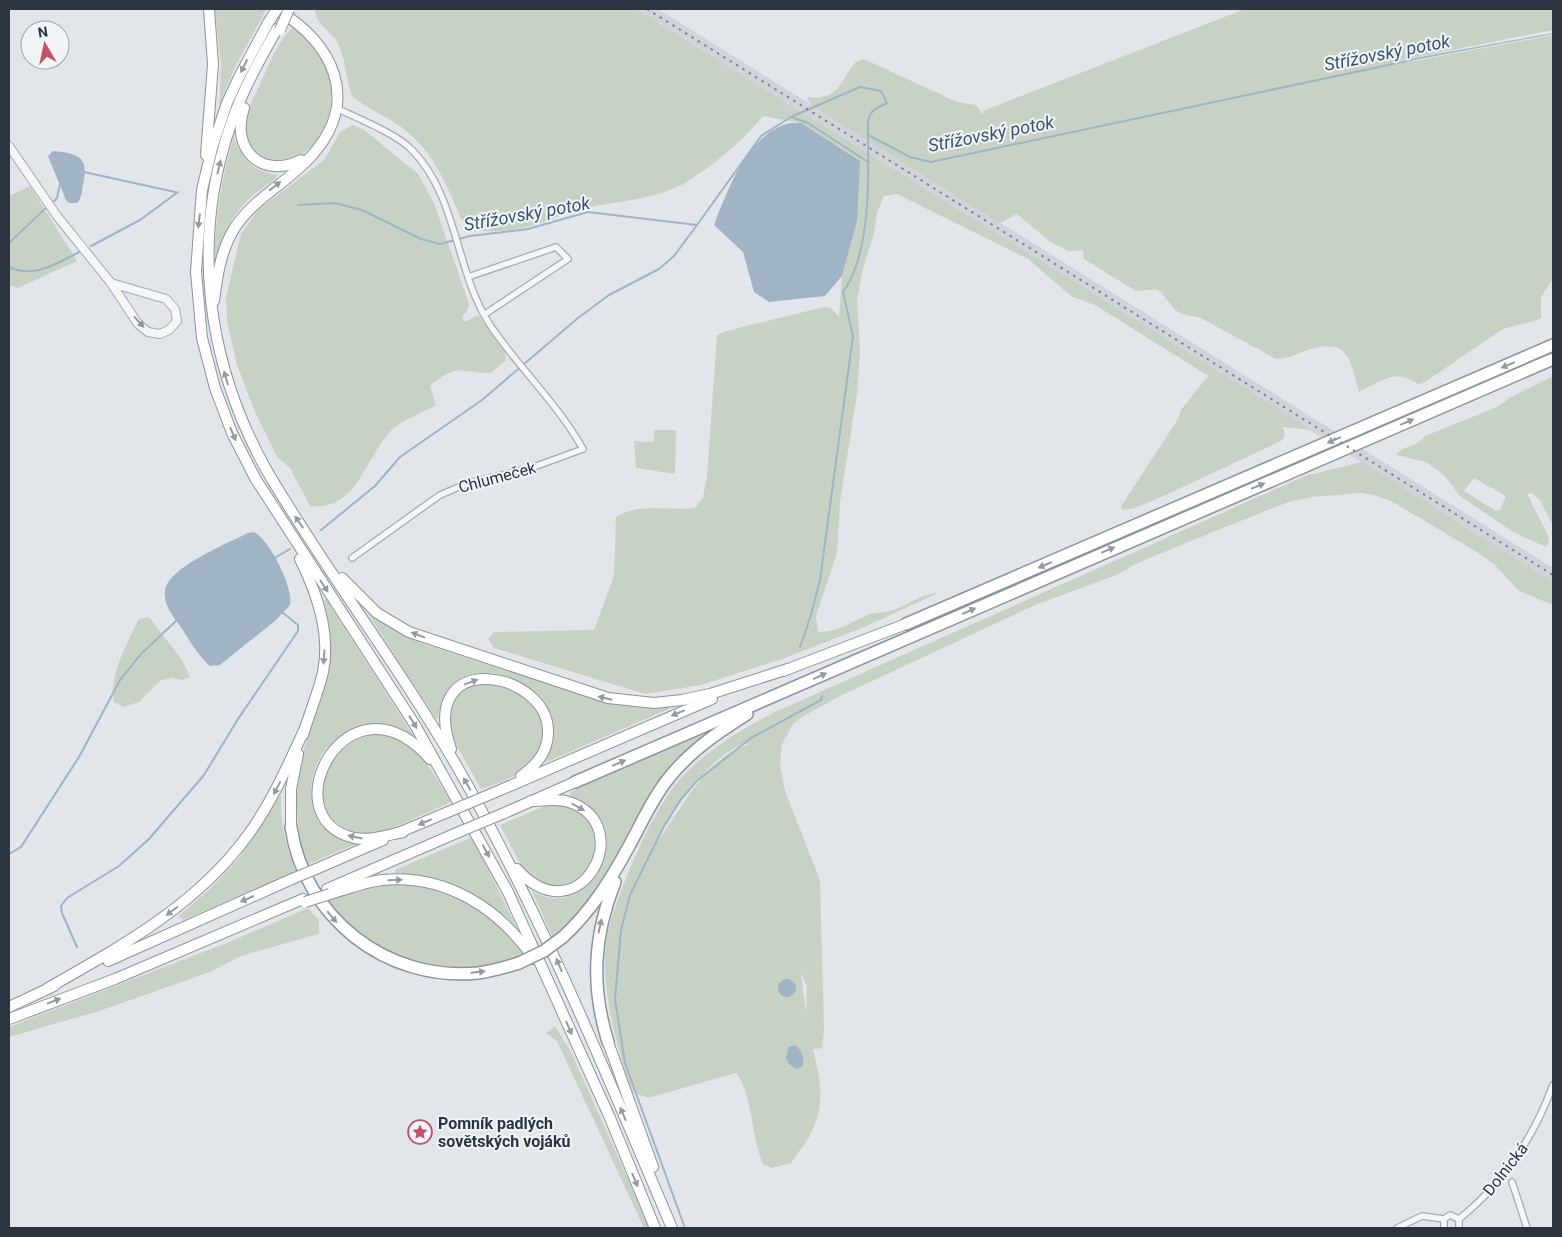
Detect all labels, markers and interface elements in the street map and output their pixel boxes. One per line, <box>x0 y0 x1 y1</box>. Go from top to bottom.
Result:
north arrow <box>20 20 70 70</box>
text: N <box>37 23 49 41</box>
water label: Střížovský potok <box>1322 30 1453 75</box>
one-way arrow <box>240 59 248 73</box>
water label: Střížovský potok <box>926 111 1057 156</box>
one-way arrow <box>215 160 223 175</box>
one-way arrow <box>268 181 282 191</box>
water label: Střížovský potok <box>462 192 593 235</box>
one-way arrow <box>195 213 203 229</box>
one-way arrow <box>133 316 144 329</box>
one-way arrow <box>1501 361 1516 369</box>
one-way arrow <box>221 370 229 385</box>
one-way arrow <box>1400 417 1414 425</box>
one-way arrow <box>229 427 237 441</box>
one-way arrow <box>1327 437 1341 445</box>
street label: Chlumeček <box>456 458 539 497</box>
one-way arrow <box>1250 481 1265 489</box>
one-way arrow <box>294 515 304 529</box>
one-way arrow <box>1101 546 1115 554</box>
one-way arrow <box>1038 561 1052 569</box>
one-way arrow <box>319 580 329 593</box>
one-way arrow <box>962 606 976 614</box>
one-way arrow <box>410 631 425 639</box>
one-way arrow <box>320 649 328 665</box>
one-way arrow <box>813 672 827 680</box>
one-way arrow <box>464 678 479 686</box>
one-way arrow <box>598 693 613 701</box>
one-way arrow <box>671 709 685 717</box>
one-way arrow <box>408 716 418 729</box>
one-way arrow <box>612 758 626 766</box>
one-way arrow <box>463 777 471 792</box>
one-way arrow <box>273 781 281 796</box>
one-way arrow <box>571 803 586 811</box>
one-way arrow <box>418 818 432 826</box>
one-way arrow <box>347 832 363 840</box>
one-way arrow <box>482 844 490 858</box>
one-way arrow <box>387 876 403 884</box>
one-way arrow <box>240 895 254 903</box>
one-way arrow <box>165 906 179 916</box>
one-way arrow <box>327 910 338 923</box>
one-way arrow <box>597 917 605 933</box>
one-way arrow <box>554 958 562 972</box>
one-way arrow <box>471 968 487 976</box>
one-way arrow <box>47 997 62 1005</box>
one-way arrow <box>566 1021 574 1035</box>
one-way arrow <box>618 1107 626 1121</box>
place label: Pomník padlých sovětských vojáků <box>438 1114 570 1151</box>
place icon: Pomník padlých sovětských vojáků <box>407 1119 433 1145</box>
street label: Dolnická <box>1479 1139 1532 1199</box>
one-way arrow <box>632 1172 639 1187</box>

